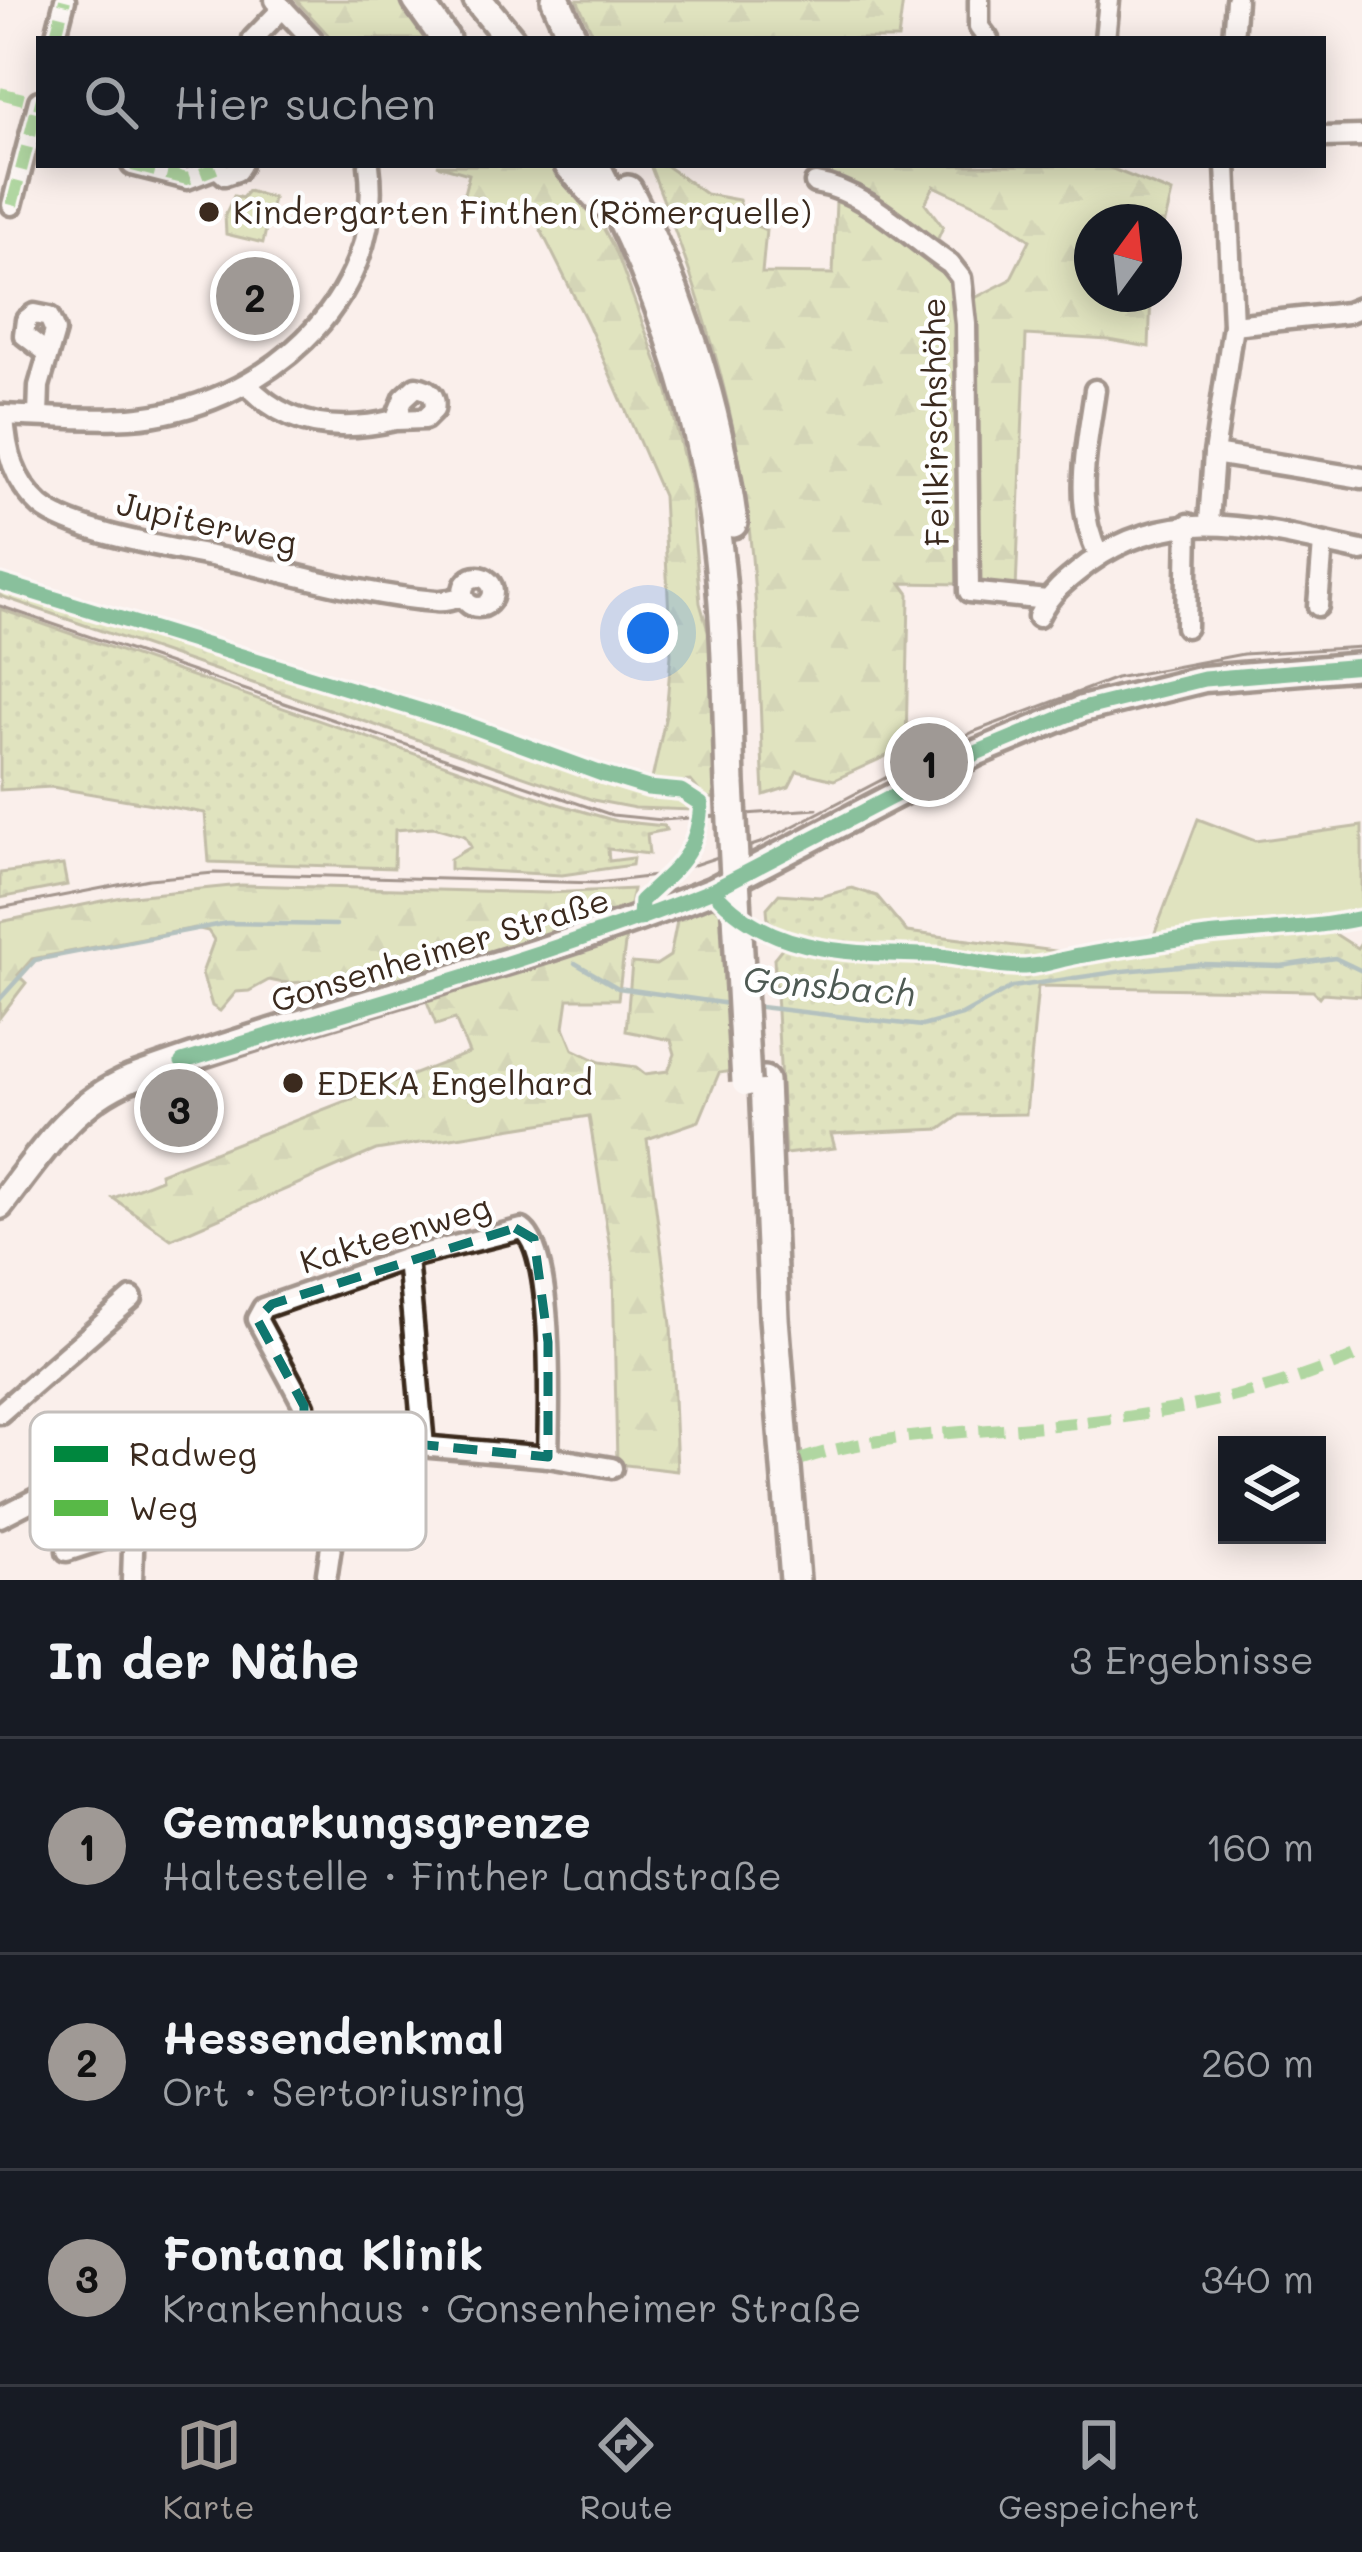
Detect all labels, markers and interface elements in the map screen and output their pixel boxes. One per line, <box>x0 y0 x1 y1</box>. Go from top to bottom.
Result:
search box <box>36 36 1326 168</box>
icon: search <box>78 69 144 135</box>
text: Hier suchen <box>174 73 436 131</box>
place label: Kindergarten Finthen (Römerquelle) <box>233 189 812 232</box>
marker: Kindergarten Finthen (Römerquelle) <box>196 199 222 225</box>
north arrow <box>1074 204 1182 312</box>
pin: 2 <box>216 251 294 341</box>
street label: Feilkirschshöhe <box>910 297 957 547</box>
street label: Jupiterweg <box>113 480 301 563</box>
your location <box>618 603 678 663</box>
pin: 1 <box>890 717 968 807</box>
street label: Gonsenheimer Straße <box>265 877 614 1021</box>
water label: Gonsbach <box>741 954 917 1015</box>
place label: EDEKA Engelhard <box>317 1060 593 1103</box>
pin: 3 <box>140 1063 218 1153</box>
marker: EDEKA Engelhard <box>280 1070 306 1096</box>
street label: Kakteenweg <box>294 1183 495 1282</box>
legend <box>30 1412 426 1550</box>
text: Radweg <box>129 1431 257 1474</box>
map controls <box>1218 1436 1326 1544</box>
button: layers <box>1218 1436 1326 1544</box>
text: Weg <box>129 1485 198 1528</box>
text: In der Nähe <box>48 1625 359 1692</box>
text: 3 Ergebnisse <box>1070 1633 1314 1684</box>
text: Gemarkungsgrenze <box>162 1791 591 1849</box>
text: 1 <box>78 1820 96 1871</box>
text: 160 m <box>1205 1820 1314 1871</box>
text: Haltestelle · Finther Landstraße <box>162 1849 782 1900</box>
text: Hessendenkmal <box>162 2007 504 2065</box>
text: 2 <box>76 2036 98 2087</box>
text: 260 m <box>1201 2036 1314 2087</box>
text: Ort · Sertoriusring <box>162 2065 525 2116</box>
text: Fontana Klinik <box>162 2223 484 2281</box>
text: 3 <box>75 2252 99 2303</box>
text: 340 m <box>1201 2252 1314 2303</box>
text: Krankenhaus · Gonsenheimer Straße <box>162 2281 862 2332</box>
tab: Karte <box>162 2412 255 2527</box>
tab: Route <box>580 2412 673 2527</box>
tab: Gespeichert <box>998 2412 1200 2527</box>

